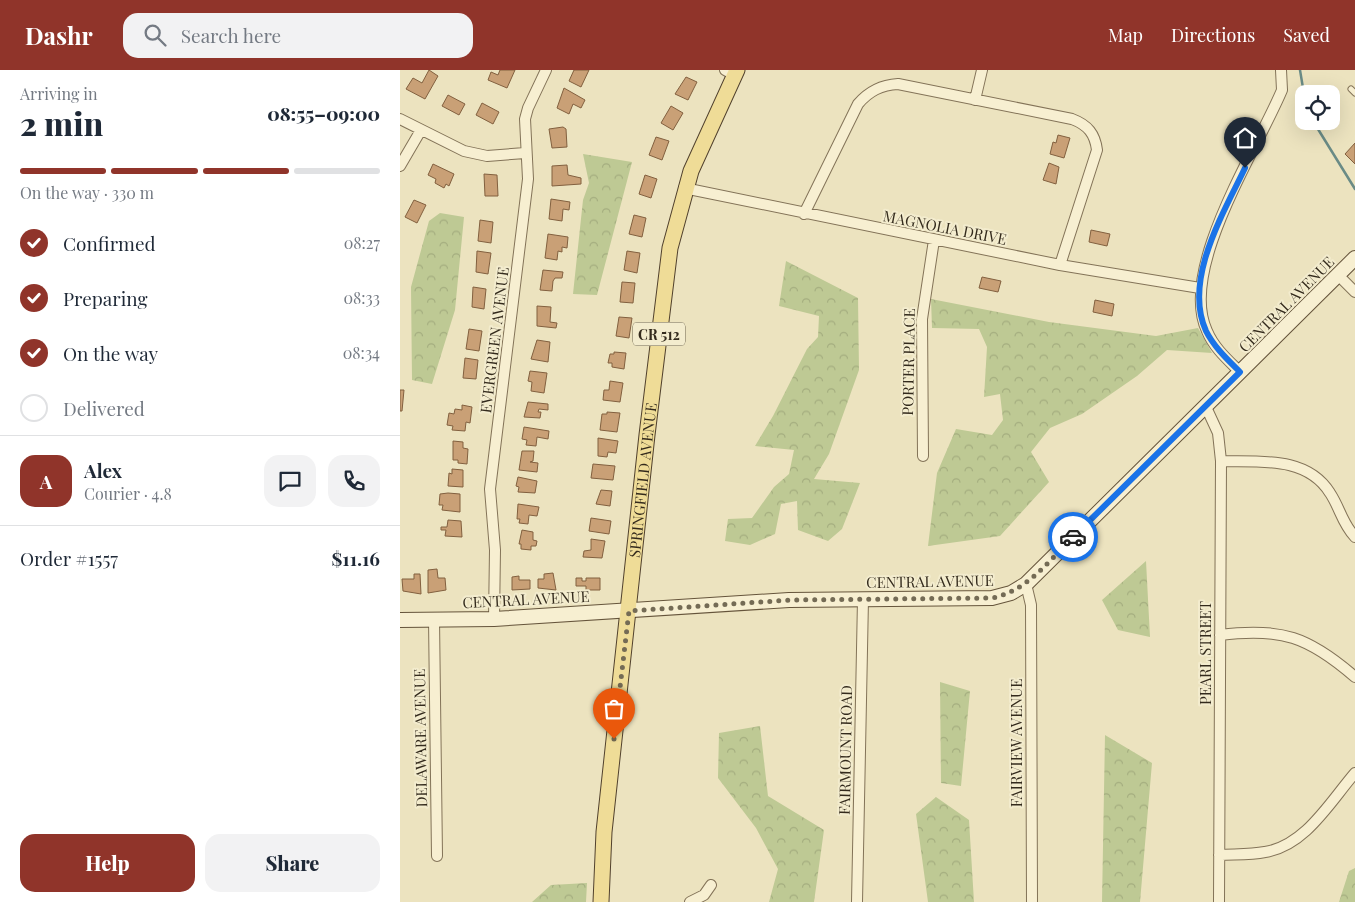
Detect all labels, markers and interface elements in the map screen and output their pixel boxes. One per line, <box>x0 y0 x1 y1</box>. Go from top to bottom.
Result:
search box <box>123 13 473 58</box>
text: Dashr <box>25 19 93 51</box>
icon: search <box>141 21 169 49</box>
text: Search here <box>181 22 281 48</box>
text: Map <box>1108 23 1143 47</box>
text: Directions <box>1171 23 1255 47</box>
text: Saved <box>1283 23 1330 47</box>
text: Arriving in <box>20 83 98 104</box>
map controls <box>1295 85 1340 130</box>
button: locate <box>1295 85 1340 130</box>
text: 08:55–09:00 <box>267 100 380 126</box>
text: 2 min <box>20 101 103 144</box>
pin <box>1224 117 1266 168</box>
icon: home <box>1231 124 1259 152</box>
text: On the way · 330 m <box>20 182 154 203</box>
street label: MAGNOLIA DRIVE <box>881 205 1009 249</box>
icon: check <box>20 229 48 257</box>
text: Confirmed <box>63 230 156 256</box>
text: 08:27 <box>344 232 380 253</box>
street label: CENTRAL AVENUE <box>1234 252 1338 356</box>
street label: EVERGREEN AVENUE <box>475 266 513 414</box>
icon: check <box>20 284 48 312</box>
text: Preparing <box>63 285 148 311</box>
text: 08:33 <box>343 287 380 308</box>
street label: PORTER PLACE <box>897 308 919 416</box>
road number: CR 512 <box>633 322 685 346</box>
icon: check <box>20 339 48 367</box>
text: On the way <box>63 340 158 366</box>
text: 08:34 <box>343 342 380 363</box>
text: Delivered <box>63 395 145 421</box>
street label: SPRINGFIELD AVENUE <box>624 402 661 559</box>
button: chat <box>264 455 316 507</box>
button: phone <box>328 455 380 507</box>
text: Alex <box>84 457 122 483</box>
text: A <box>40 468 52 494</box>
text: Courier · 4.8 <box>84 483 172 504</box>
courier <box>1048 512 1098 562</box>
icon: car <box>1059 523 1087 551</box>
text: Order #1557 <box>20 545 118 571</box>
text: $11.16 <box>331 545 380 571</box>
street label: CENTRAL AVENUE <box>866 570 994 592</box>
street label: CENTRAL AVENUE <box>462 586 590 612</box>
street label: PEARL STREET <box>1195 601 1215 705</box>
street label: DELAWARE AVENUE <box>409 669 431 807</box>
street label: FAIRVIEW AVENUE <box>1006 679 1026 807</box>
street label: FAIRMOUNT ROAD <box>834 685 856 815</box>
pin <box>593 688 635 739</box>
icon: bag <box>600 695 628 723</box>
button: Help <box>20 834 195 892</box>
button: Share <box>205 834 380 892</box>

